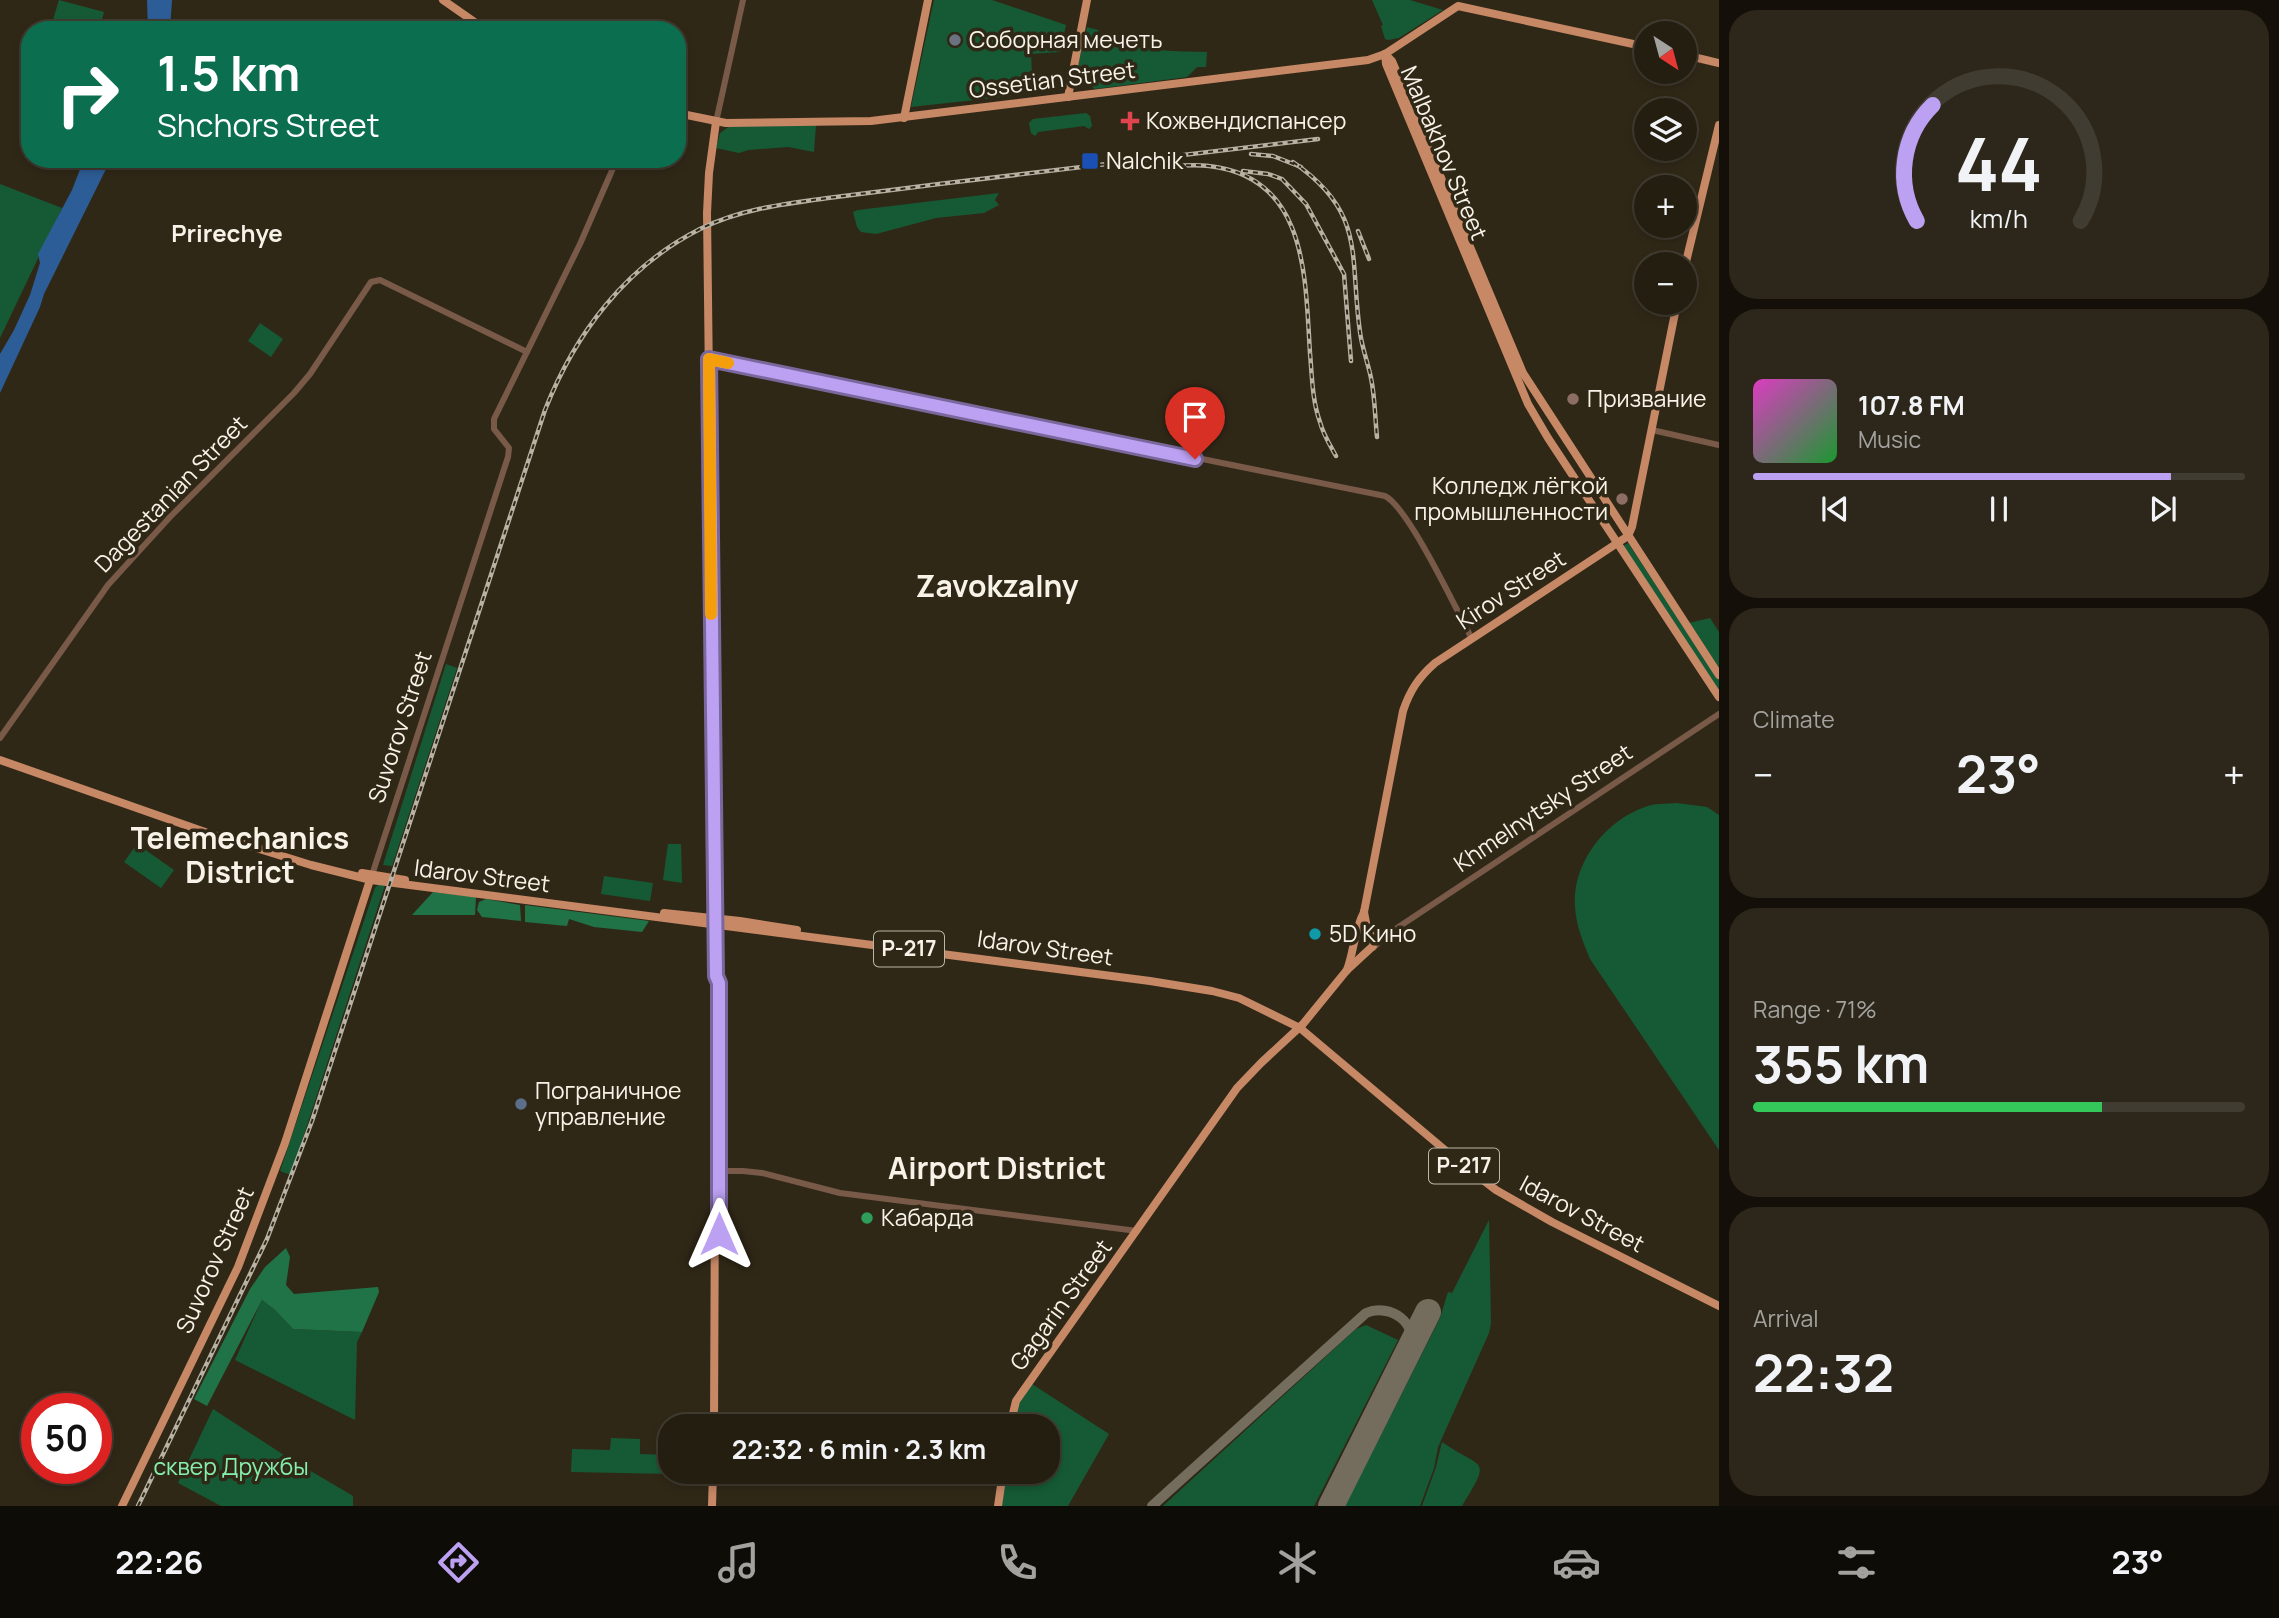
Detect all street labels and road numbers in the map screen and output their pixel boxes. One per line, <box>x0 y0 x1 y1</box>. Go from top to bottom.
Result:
street label: Ossetian Street <box>967 53 1137 105</box>
street label: Malbakhov Street <box>1394 61 1496 244</box>
street label: Dagestanian Street <box>87 408 254 579</box>
street label: Kirov Street <box>1450 542 1571 636</box>
street label: Suvorov Street <box>359 647 439 807</box>
street label: Khmelnytsky Street <box>1447 736 1638 879</box>
street label: Idarov Street <box>412 851 552 899</box>
street label: Idarov Street <box>975 922 1115 972</box>
road number: Р-217 <box>874 932 944 967</box>
road number: Р-217 <box>1429 1148 1499 1184</box>
street label: Idarov Street <box>1515 1167 1650 1259</box>
street label: Suvorov Street <box>167 1181 261 1338</box>
street label: Gagarin Street <box>1002 1232 1119 1376</box>

